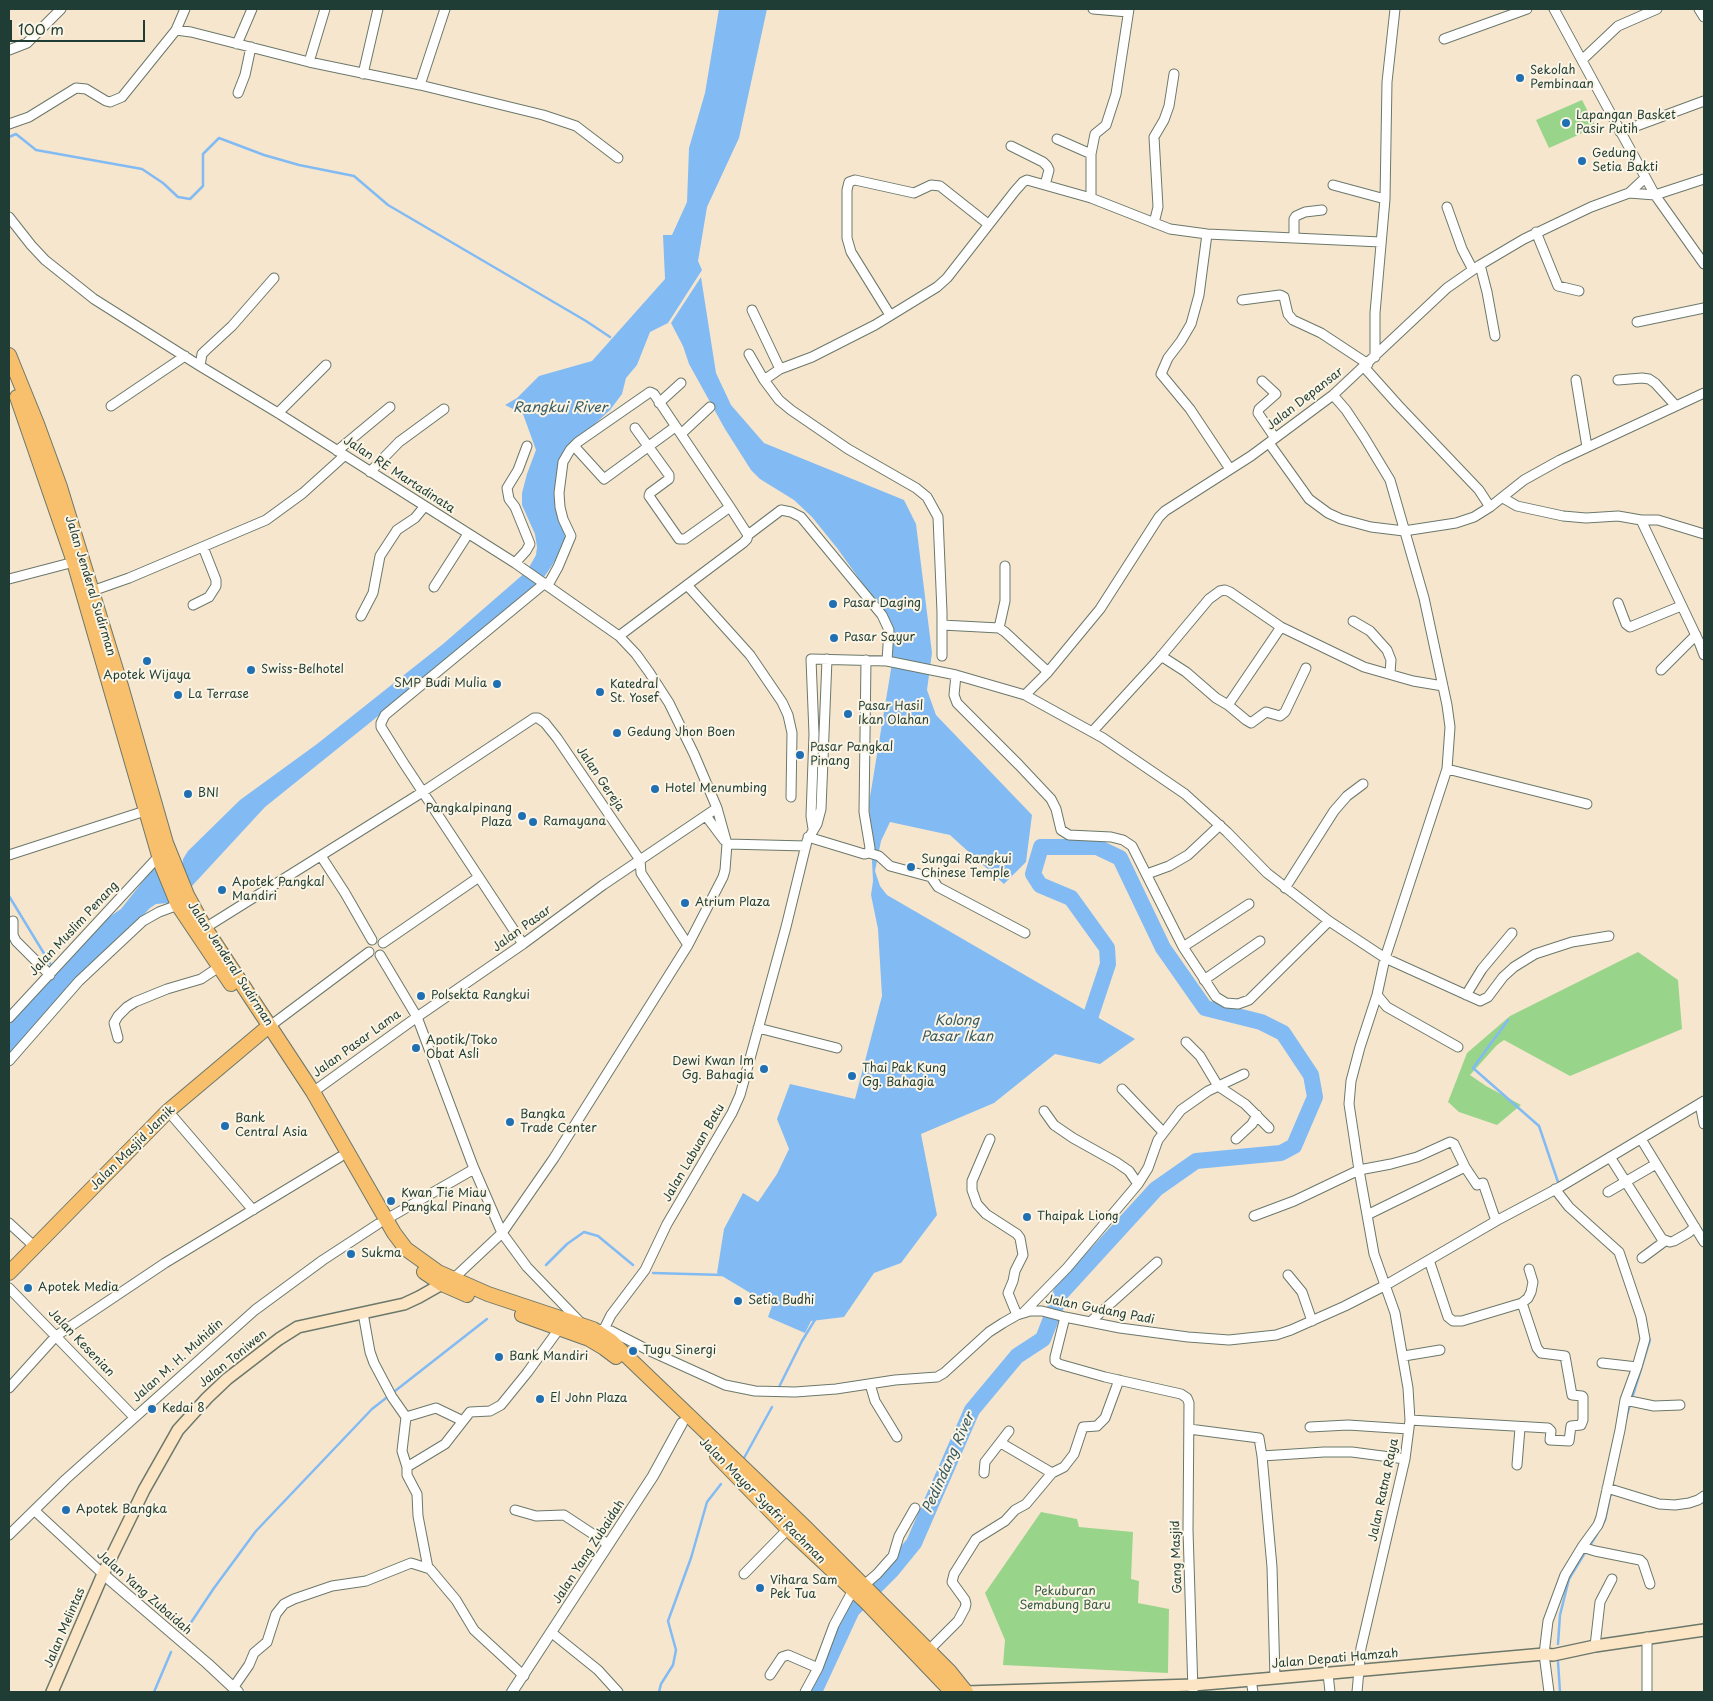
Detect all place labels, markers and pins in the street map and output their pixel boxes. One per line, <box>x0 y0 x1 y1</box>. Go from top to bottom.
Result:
place label: Sekolah Pembinaan <box>1530 64 1594 92</box>
marker: Sekolah Pembinaan <box>1514 72 1526 84</box>
place label: Lapangan Basket Pasir Putih <box>1576 109 1676 137</box>
marker: Lapangan Basket Pasir Putih <box>1560 117 1572 129</box>
place label: Gedung Setia Bakti <box>1592 147 1658 175</box>
marker: Gedung Setia Bakti <box>1576 155 1588 167</box>
place label: Pasar Daging <box>843 597 921 611</box>
marker: Pasar Daging <box>827 598 839 610</box>
place label: Pasar Sayur <box>844 631 915 645</box>
marker: Pasar Sayur <box>828 632 840 644</box>
marker: Apotek Wijaya <box>141 655 153 667</box>
place label: Swiss-Belhotel <box>261 663 344 677</box>
marker: Swiss-Belhotel <box>245 664 257 676</box>
place label: Apotek Wijaya <box>103 669 191 683</box>
place label: SMP Budi Mulia <box>394 677 487 691</box>
marker: SMP Budi Mulia <box>491 678 503 690</box>
place label: Katedral St. Yosef <box>610 678 659 706</box>
marker: Katedral St. Yosef <box>594 686 606 698</box>
place label: La Terrase <box>188 688 249 702</box>
marker: La Terrase <box>172 689 184 701</box>
place label: Pasar Hasil Ikan Olahan <box>858 700 929 728</box>
marker: Pasar Hasil Ikan Olahan <box>842 708 854 720</box>
place label: Gedung Jhon Boen <box>627 726 735 740</box>
marker: Gedung Jhon Boen <box>611 727 623 739</box>
place label: Pasar Pangkal Pinang <box>810 741 893 769</box>
marker: Pasar Pangkal Pinang <box>794 749 806 761</box>
place label: Hotel Menumbing <box>665 782 767 796</box>
marker: Hotel Menumbing <box>649 783 661 795</box>
place label: BNI <box>198 787 219 801</box>
marker: BNI <box>182 788 194 800</box>
place label: Pangkalpinang Plaza <box>426 802 512 830</box>
marker: Pangkalpinang Plaza <box>516 810 528 822</box>
place label: Ramayana <box>543 815 606 829</box>
marker: Ramayana <box>527 816 539 828</box>
place label: Sungai Rangkui Chinese Temple <box>921 853 1012 881</box>
marker: Sungai Rangkui Chinese Temple <box>905 861 917 873</box>
place label: Apotek Pangkal Mandiri <box>232 876 325 904</box>
marker: Apotek Pangkal Mandiri <box>216 884 228 896</box>
place label: Atrium Plaza <box>695 896 770 910</box>
marker: Atrium Plaza <box>679 897 691 909</box>
place label: Polsekta Rangkui <box>431 989 530 1003</box>
marker: Polsekta Rangkui <box>415 990 427 1002</box>
place label: Apotik/Toko Obat Asli <box>426 1034 497 1062</box>
marker: Apotik/Toko Obat Asli <box>410 1042 422 1054</box>
place label: Dewi Kwan Im Gg. Bahagia <box>672 1055 754 1083</box>
place label: Thai Pak Kung Gg. Bahagia <box>862 1062 946 1090</box>
marker: Dewi Kwan Im Gg. Bahagia <box>758 1063 770 1075</box>
marker: Thai Pak Kung Gg. Bahagia <box>846 1070 858 1082</box>
place label: Bangka Trade Center <box>520 1108 597 1136</box>
place label: Bank Central Asia <box>235 1112 308 1140</box>
marker: Bangka Trade Center <box>504 1116 516 1128</box>
marker: Bank Central Asia <box>219 1120 231 1132</box>
place label: Kwan Tie Miau Pangkal Pinang <box>401 1187 492 1215</box>
marker: Kwan Tie Miau Pangkal Pinang <box>385 1195 397 1207</box>
place label: Thaipak Liong <box>1037 1210 1119 1224</box>
marker: Thaipak Liong <box>1021 1211 1033 1223</box>
place label: Sukma <box>361 1247 401 1261</box>
marker: Sukma <box>345 1248 357 1260</box>
place label: Apotek Media <box>38 1281 119 1295</box>
marker: Apotek Media <box>22 1282 34 1294</box>
place label: Setia Budhi <box>748 1294 814 1308</box>
marker: Setia Budhi <box>732 1295 744 1307</box>
place label: Tugu Sinergi <box>643 1344 716 1358</box>
marker: Tugu Sinergi <box>627 1345 639 1357</box>
place label: Bank Mandiri <box>509 1350 588 1364</box>
marker: Bank Mandiri <box>493 1351 505 1363</box>
place label: El John Plaza <box>550 1392 627 1406</box>
marker: El John Plaza <box>534 1393 546 1405</box>
place label: Kedai 8 <box>162 1402 205 1416</box>
marker: Kedai 8 <box>146 1403 158 1415</box>
place label: Apotek Bangka <box>76 1503 167 1517</box>
marker: Apotek Bangka <box>60 1504 72 1516</box>
place label: Vihara Sam Pek Tua <box>770 1574 837 1602</box>
marker: Vihara Sam Pek Tua <box>754 1582 766 1594</box>

